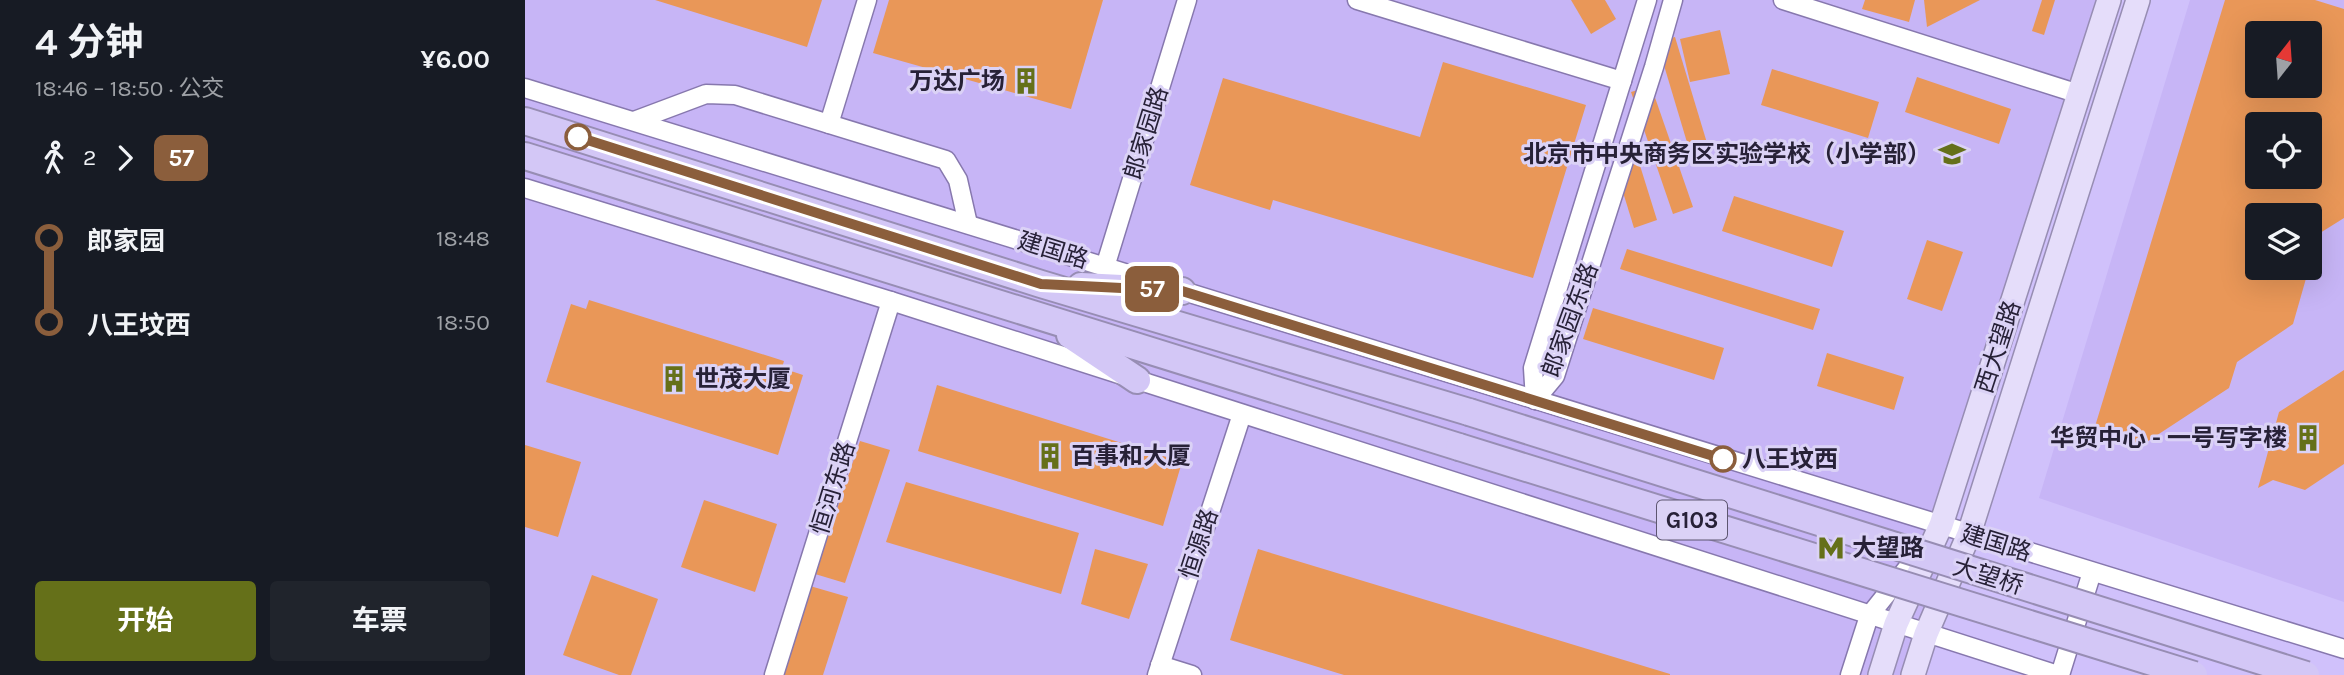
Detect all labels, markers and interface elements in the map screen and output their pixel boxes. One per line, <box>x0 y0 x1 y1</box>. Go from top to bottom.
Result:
text: 4 分钟 <box>35 20 143 65</box>
north arrow <box>2245 21 2322 98</box>
map controls <box>2245 21 2322 280</box>
text: ¥6.00 <box>420 44 490 75</box>
building icon: 万达广场 <box>1011 66 1041 96</box>
place label: 万达广场 <box>909 67 1005 95</box>
text: 18:46 – 18:50 · 公交 <box>35 75 225 102</box>
street label: 郎家园路 <box>1119 83 1173 183</box>
button: locate <box>2245 112 2322 189</box>
unlabelled marker <box>565 124 591 150</box>
icon: walk <box>35 139 73 177</box>
icon: forward <box>106 139 144 177</box>
school or university icon: 北京市中央商务区实验学校（小学部） <box>1937 139 1967 169</box>
place label: 北京市中央商务区实验学校（小学部） <box>1523 140 1931 168</box>
text: 2 <box>83 144 96 171</box>
text: 57 <box>168 144 194 172</box>
button: layers <box>2245 203 2322 280</box>
text: 18:48 <box>436 225 490 252</box>
text: 郎家园 <box>87 226 165 257</box>
street label: 建国路 <box>1014 226 1092 274</box>
street label: 郎家园东路 <box>1536 259 1604 381</box>
line badge: 57 <box>1121 266 1183 312</box>
text: 57 <box>1139 275 1165 303</box>
street label: 西大望路 <box>1970 297 2026 397</box>
text: 18:50 <box>436 309 490 336</box>
text: 八王坟西 <box>87 310 191 341</box>
building icon: 世茂大厦 <box>659 364 689 394</box>
place label: 世茂大厦 <box>695 365 791 393</box>
building icon: 华贸中心 - 一号写字楼 <box>2293 423 2323 453</box>
place label: 华贸中心 - 一号写字楼 <box>2050 424 2287 452</box>
street label: 恒河东路 <box>806 438 860 538</box>
building icon: 百事和大厦 <box>1035 441 1065 471</box>
place label: 百事和大厦 <box>1071 442 1191 470</box>
place label: 八王坟西 <box>1742 445 1838 473</box>
marker: 八王坟西 <box>1710 446 1736 472</box>
road number: G103 <box>1657 500 1727 540</box>
street label: 恒源路 <box>1175 505 1223 583</box>
street label: 建国路 <box>1957 519 2035 567</box>
metro station icon: 大望路 <box>1816 533 1846 563</box>
place label: 大望路 <box>1852 534 1924 562</box>
street label: 大望桥 <box>1949 552 2027 600</box>
button: 开始 <box>35 581 256 661</box>
button: 车票 <box>270 581 490 661</box>

